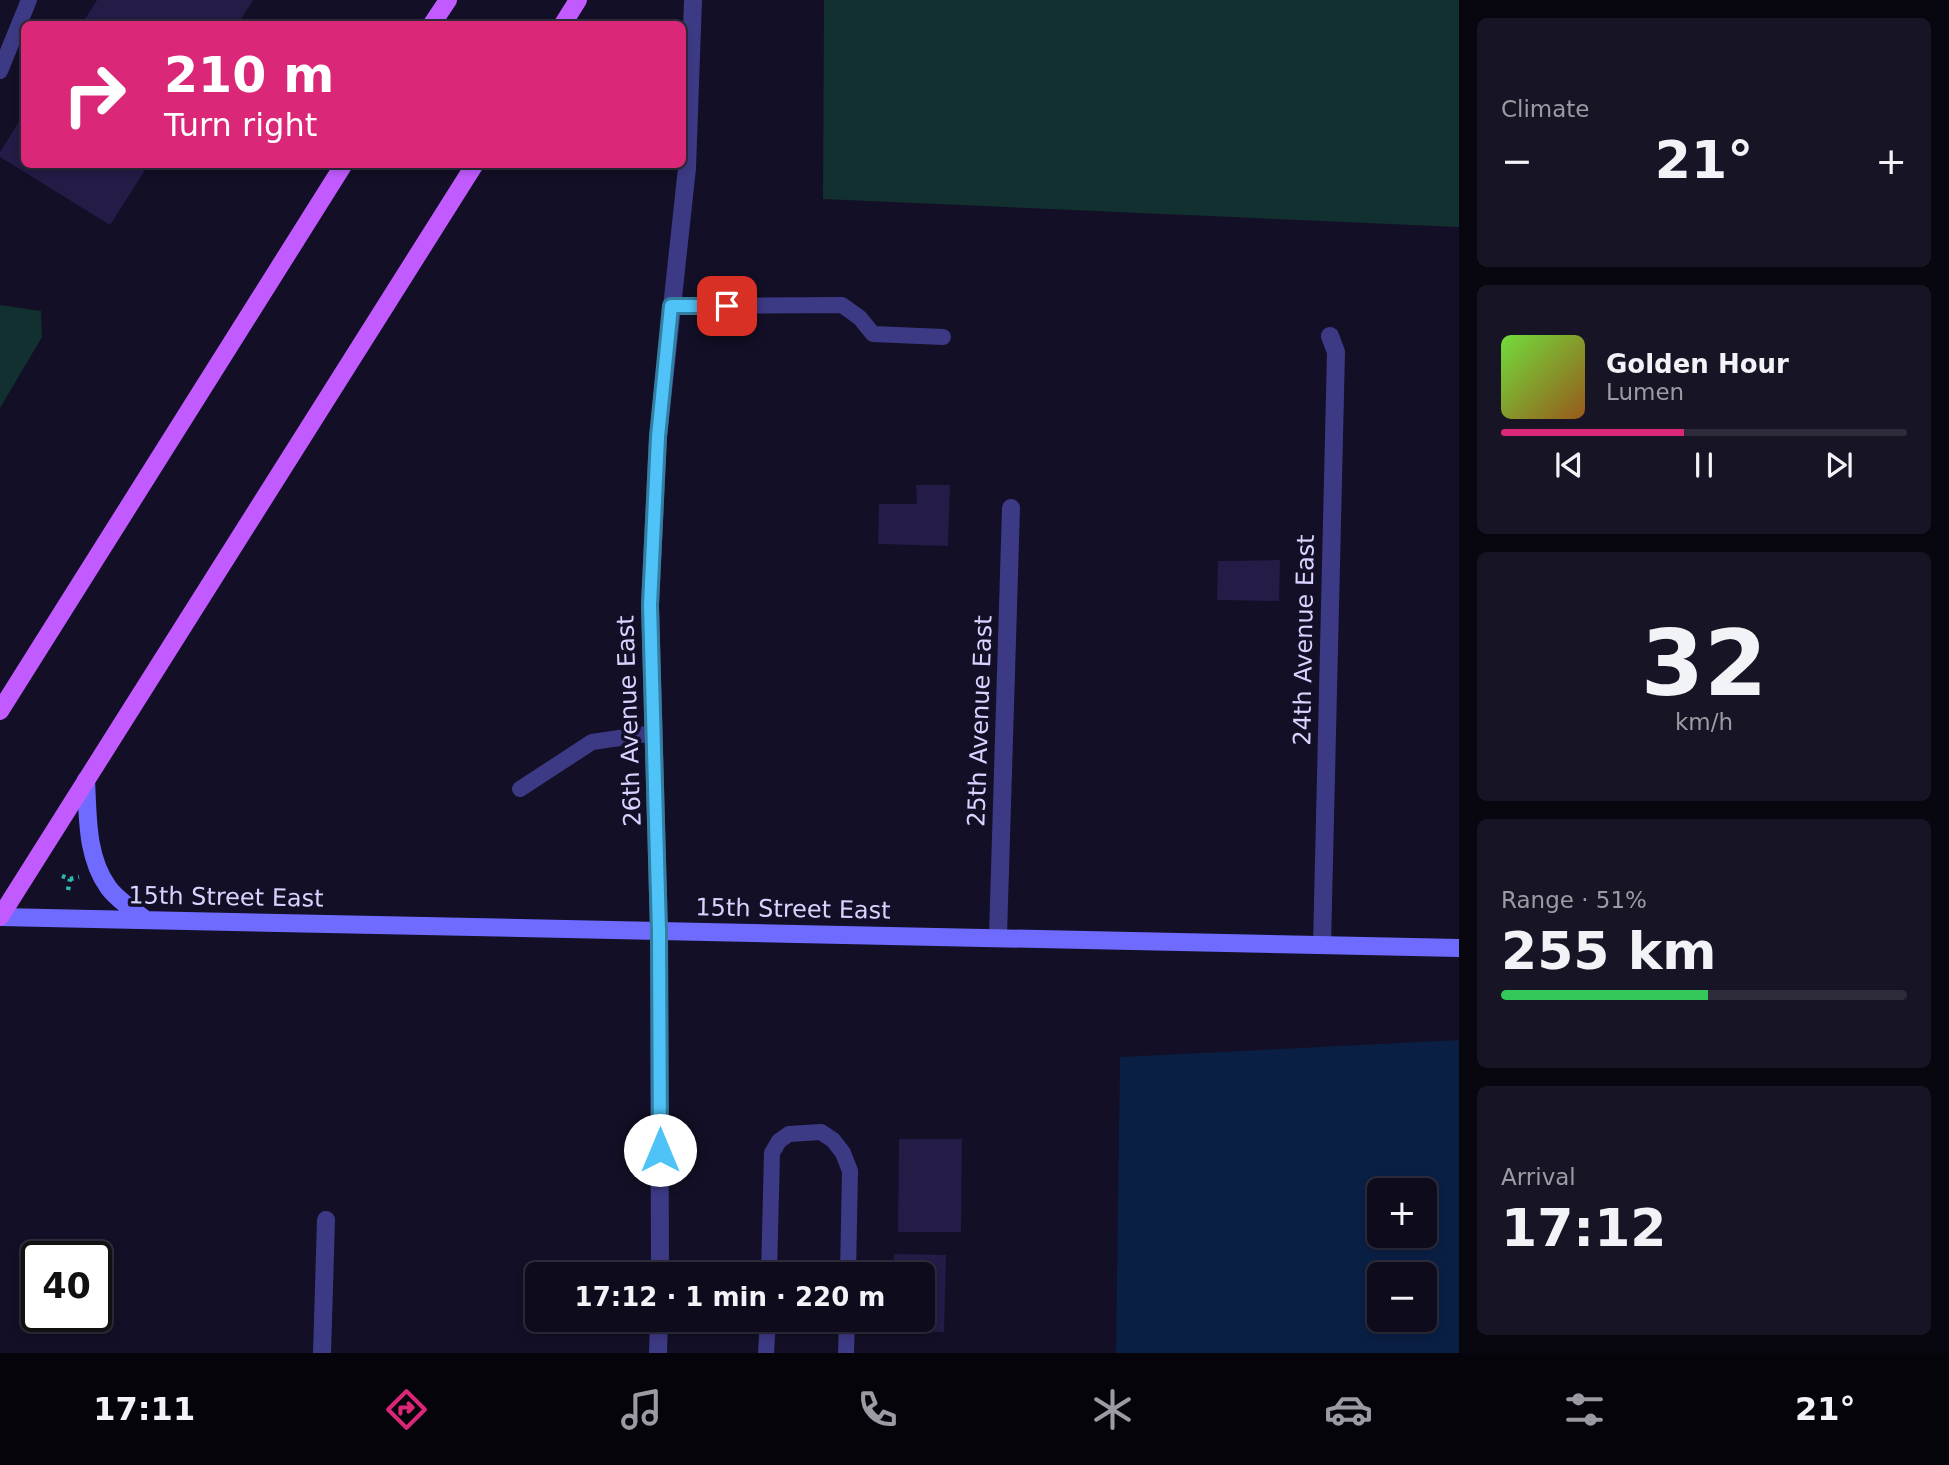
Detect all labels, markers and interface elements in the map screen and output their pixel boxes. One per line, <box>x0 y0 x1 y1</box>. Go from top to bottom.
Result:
text: 210 m <box>164 47 334 104</box>
icon: right <box>49 49 140 140</box>
text: Climate <box>1501 96 1590 122</box>
text: Turn right <box>164 106 317 144</box>
text: 21° <box>1655 130 1753 190</box>
text: − <box>1501 139 1533 183</box>
text: + <box>1875 139 1907 183</box>
pin <box>697 276 757 336</box>
icon: arrive <box>708 287 746 325</box>
text: Golden Hour <box>1606 349 1789 379</box>
text: Lumen <box>1606 379 1684 405</box>
icon: previous <box>1550 446 1588 484</box>
icon: pause <box>1685 446 1723 484</box>
icon: next <box>1820 446 1858 484</box>
street label: 24th Avenue East <box>1288 534 1320 746</box>
text: 32 <box>1641 611 1767 716</box>
street label: 26th Avenue East <box>611 615 647 827</box>
street label: 25th Avenue East <box>962 615 998 827</box>
text: km/h <box>1675 709 1733 735</box>
street label: 15th Street East <box>128 881 324 913</box>
text: Range · 51% <box>1501 887 1647 913</box>
street label: 15th Street East <box>695 893 891 925</box>
text: 255 km <box>1501 921 1716 981</box>
position arrow <box>623 1113 697 1187</box>
text: Arrival <box>1501 1164 1576 1190</box>
map controls <box>1367 1178 1437 1332</box>
button: + <box>1367 1178 1437 1248</box>
text: 17:12 <box>1501 1198 1667 1258</box>
speed limit sign: 40 <box>21 1241 112 1332</box>
button: − <box>1367 1262 1437 1332</box>
text: 17:12 · 1 min · 220 m <box>575 1282 885 1312</box>
icon: directions <box>382 1385 431 1434</box>
icon: music <box>617 1385 666 1434</box>
icon: phone <box>853 1385 902 1434</box>
icon: climate <box>1088 1385 1137 1434</box>
icon: car <box>1324 1385 1373 1434</box>
icon: filters <box>1560 1385 1609 1434</box>
text: 17:11 <box>93 1390 195 1428</box>
text: 21° <box>1795 1390 1856 1428</box>

